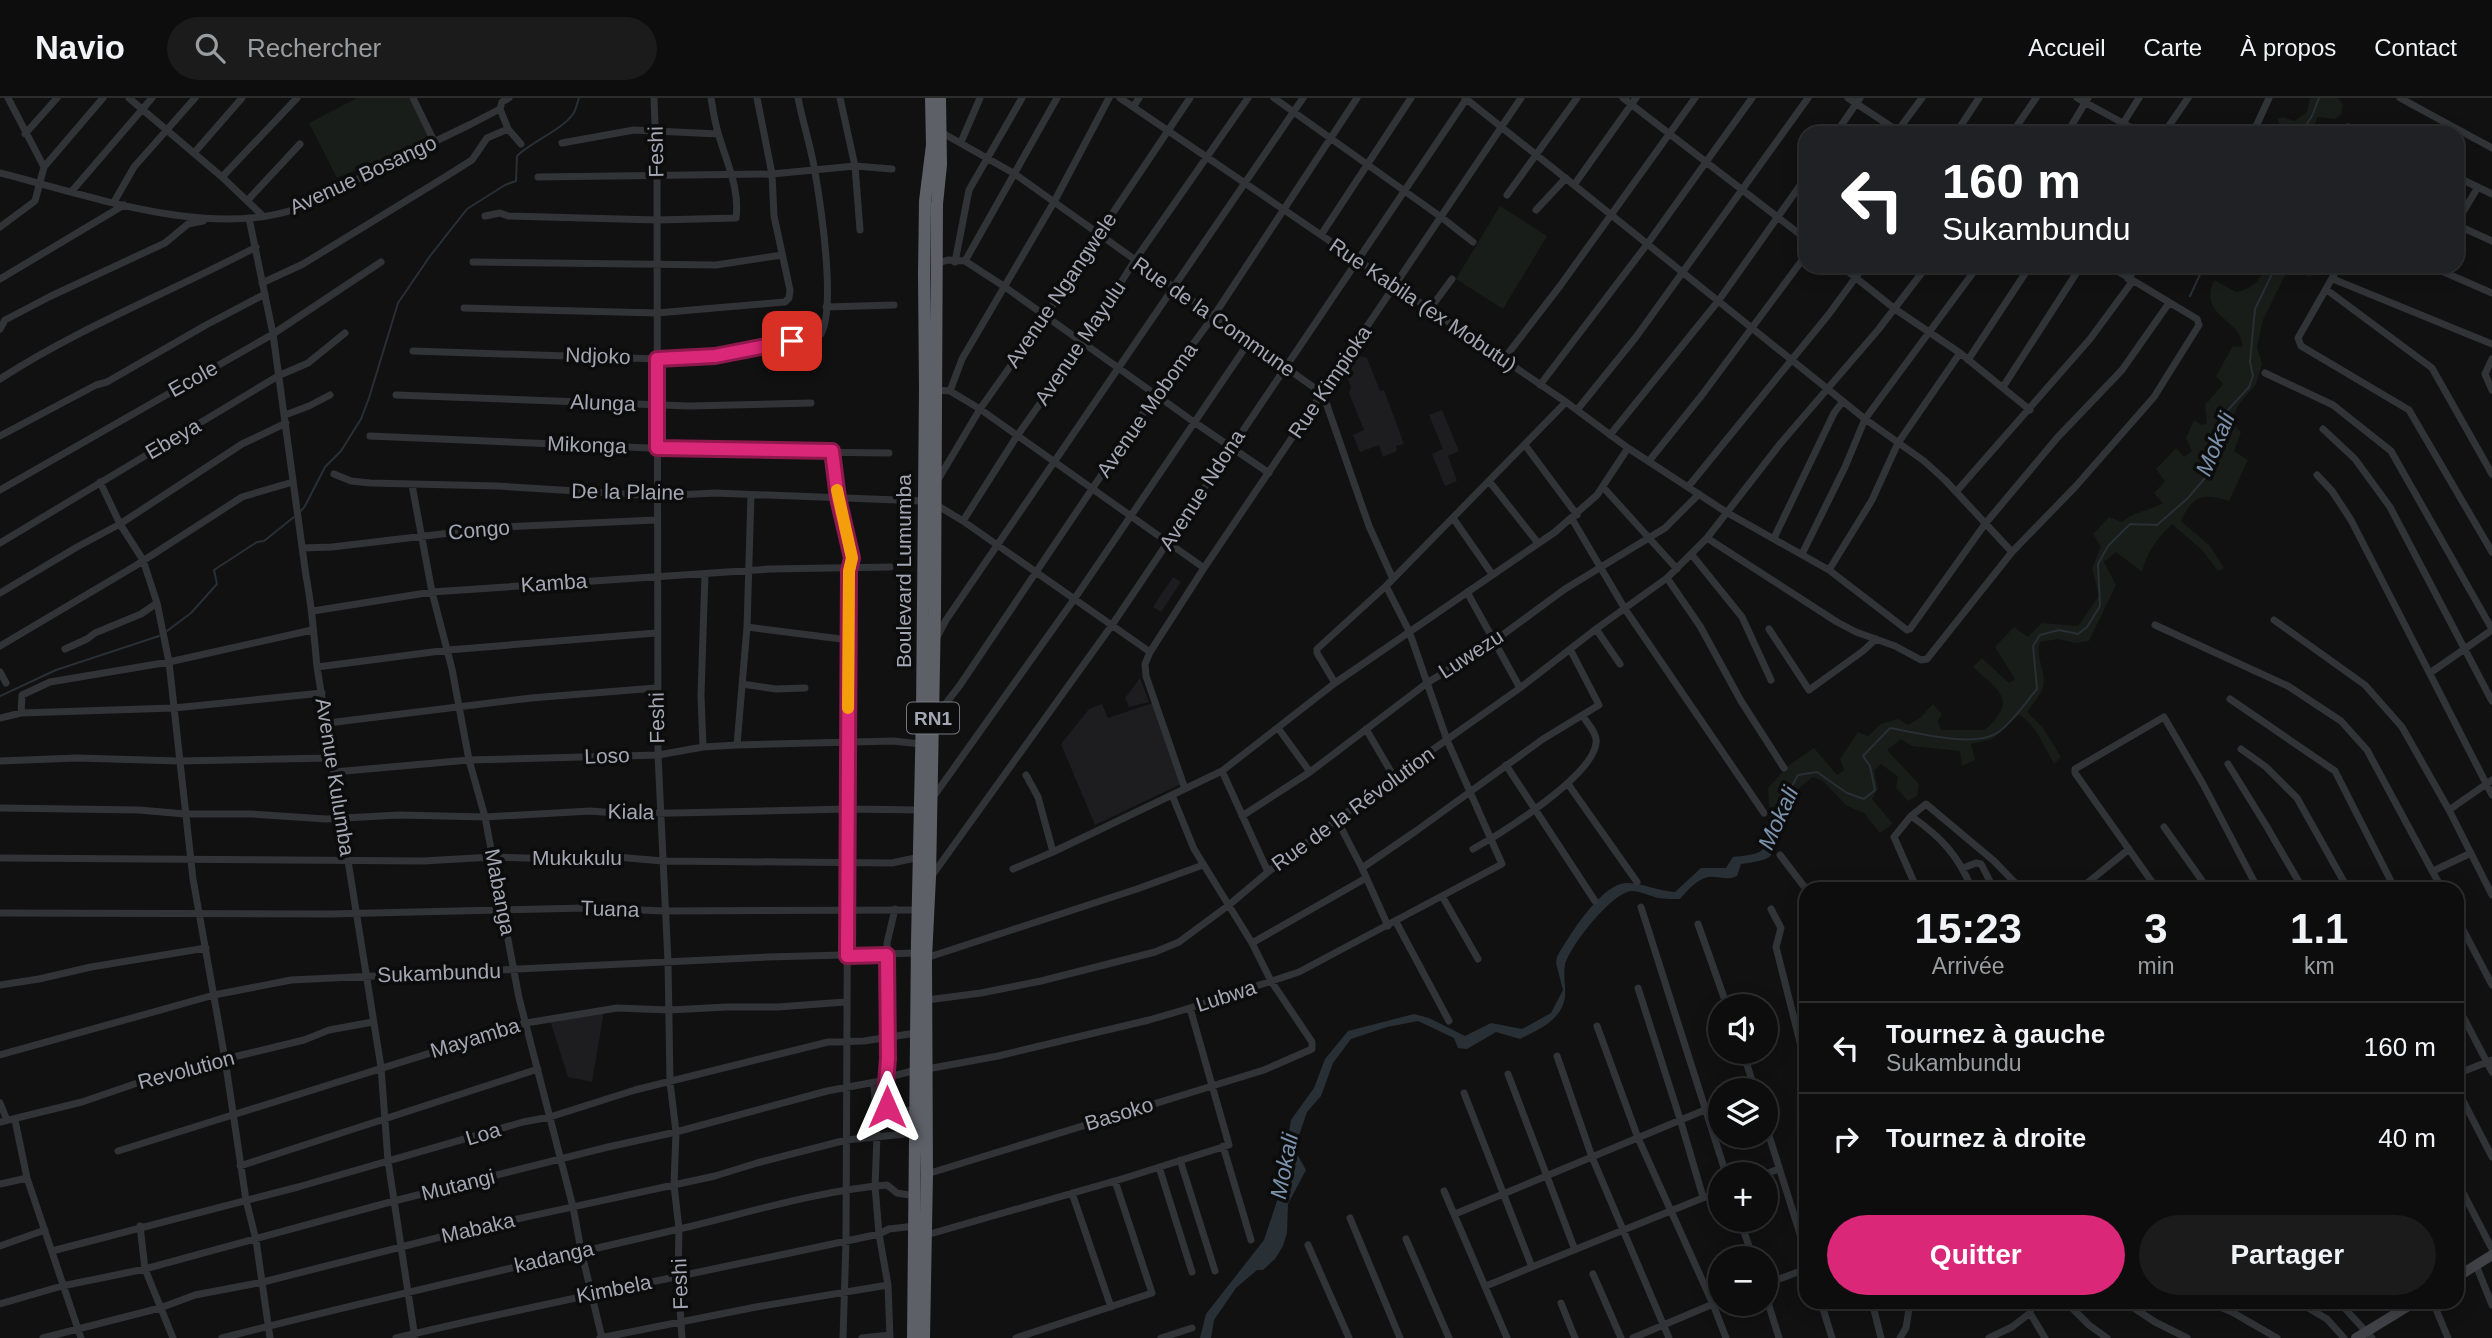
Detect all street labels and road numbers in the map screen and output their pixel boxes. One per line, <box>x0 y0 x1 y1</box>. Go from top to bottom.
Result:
street label: Feshi <box>644 126 667 178</box>
street label: Avenue Bosango <box>286 130 440 219</box>
street label: Avenue Ngangwele <box>1000 208 1121 371</box>
street label: Rue Kabila (ex Mobutu) <box>1325 233 1521 376</box>
street label: Rue de la Commune <box>1129 252 1300 381</box>
street label: Avenue Mayulu <box>1030 276 1129 409</box>
street label: Rue Kimpioka <box>1283 321 1376 442</box>
street label: Avenue Moboma <box>1092 338 1202 481</box>
street label: Ndjoko <box>565 343 631 368</box>
street label: Ecole <box>164 356 221 401</box>
street label: Alunga <box>570 390 636 415</box>
street label: Ebeya <box>141 414 205 463</box>
street label: Avenue Ndona <box>1154 425 1249 554</box>
street label: Mikonga <box>547 432 627 457</box>
street label: Boulevard Lumumba <box>892 474 915 668</box>
street label: De la Plaine <box>571 479 685 504</box>
street label: Congo <box>447 515 511 544</box>
street label: Kamba <box>520 569 588 596</box>
street label: Luwezu <box>1434 624 1507 683</box>
street label: Feshi <box>645 692 668 744</box>
street label: Avenue Kulumba <box>312 696 359 858</box>
road number: RN1 <box>907 702 959 734</box>
street label: Rue de la Révolution <box>1267 742 1438 875</box>
street label: Loso <box>584 743 630 768</box>
street label: Kiala <box>607 800 655 823</box>
street label: Mukukulu <box>532 846 622 869</box>
street label: Mabanga <box>481 847 520 937</box>
street label: Tuana <box>580 896 640 921</box>
street label: Sukambundu <box>377 959 501 986</box>
street label: Lubwa <box>1193 975 1259 1016</box>
street label: Mayamba <box>427 1013 523 1062</box>
street label: Revolution <box>135 1046 237 1093</box>
street label: Basoko <box>1082 1092 1156 1135</box>
street label: Loa <box>463 1117 503 1150</box>
street label: Mutangi <box>419 1164 497 1205</box>
street label: Mabaka <box>439 1208 517 1247</box>
street label: kadanga <box>512 1236 596 1277</box>
street label: Feshi <box>667 1258 692 1310</box>
street label: Kimbela <box>574 1270 654 1307</box>

